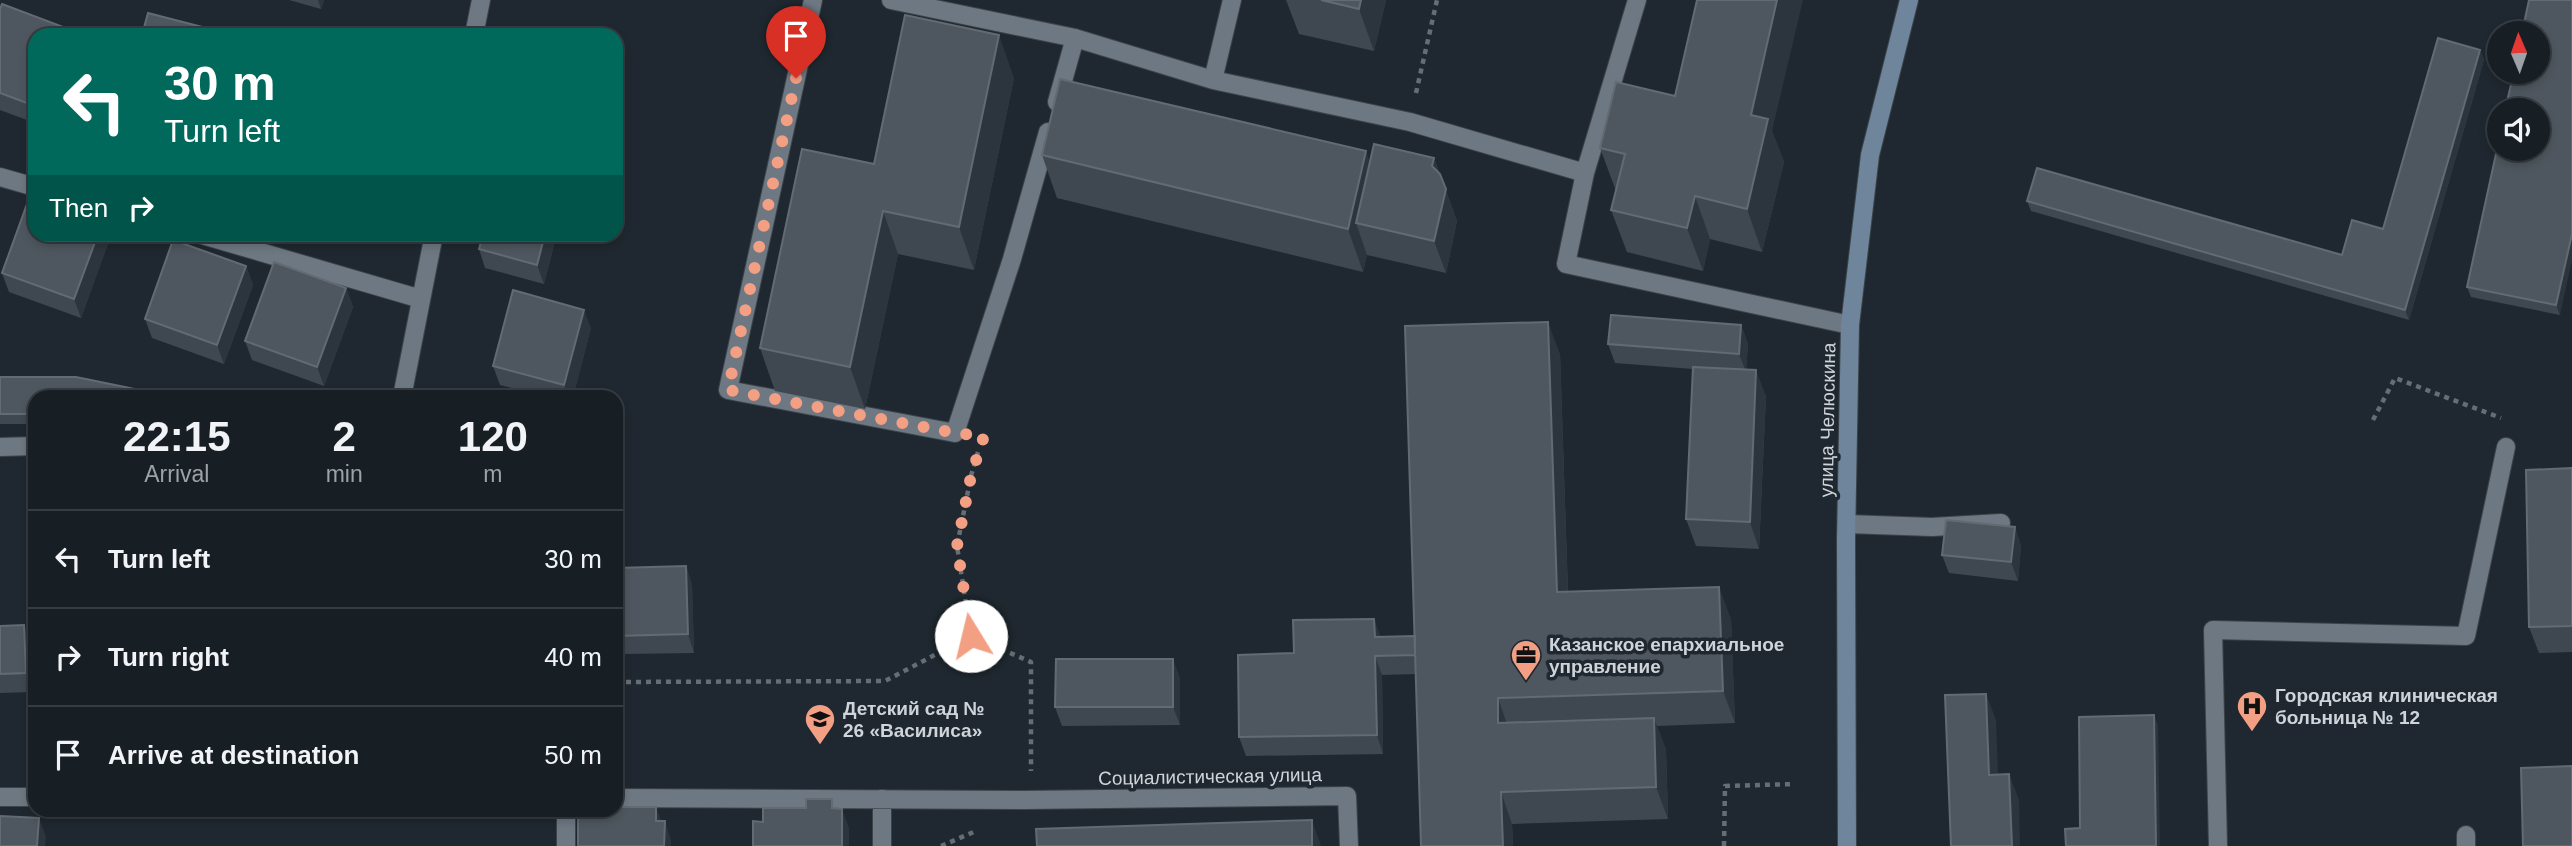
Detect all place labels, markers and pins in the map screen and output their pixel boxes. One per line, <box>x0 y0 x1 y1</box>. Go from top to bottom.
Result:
pin <box>766 6 826 78</box>
place label: Казанское епархиальное управление <box>1549 634 1784 677</box>
office icon: Казанское епархиальное управление <box>1509 638 1543 682</box>
place label: Городская клиническая больница № 12 <box>2275 685 2498 728</box>
hospital icon: Городская клиническая больница № 12 <box>2235 689 2269 733</box>
place label: Детский сад № 26 «Василиса» <box>843 698 985 741</box>
school or university icon: Детский сад № 26 «Василиса» <box>803 702 837 746</box>

